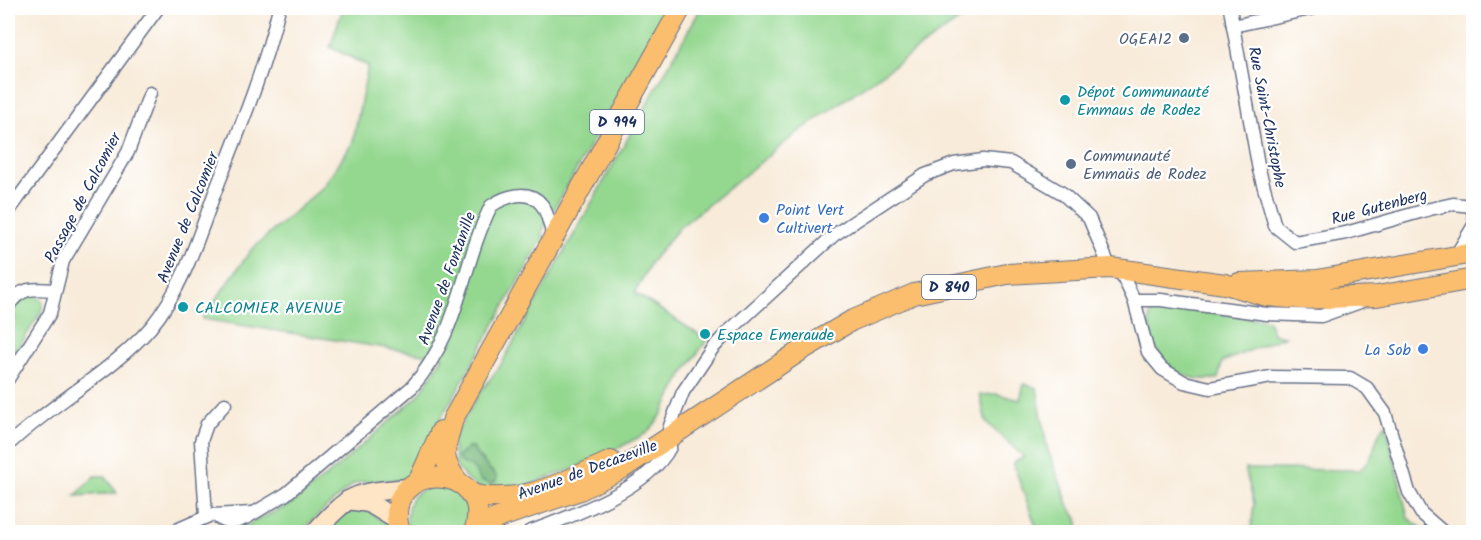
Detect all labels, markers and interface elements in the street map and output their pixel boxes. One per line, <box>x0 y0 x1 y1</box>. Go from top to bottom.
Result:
place label: OGEA12 <box>1119 27 1172 52</box>
marker: OGEA12 <box>1177 31 1191 45</box>
street label: Rue Saint-Christophe <box>1241 44 1292 190</box>
place label: Dépot Communauté Emmaus de Rodez <box>1077 80 1210 123</box>
marker: Dépot Communauté Emmaus de Rodez <box>1058 93 1072 107</box>
road number: D 994 <box>590 110 644 134</box>
street label: Passage de Calcomier <box>38 127 129 267</box>
place label: Communauté Emmaüs de Rodez <box>1083 144 1207 187</box>
street label: Avenue de Calcomier <box>151 147 227 287</box>
marker: Communauté Emmaüs de Rodez <box>1064 157 1078 171</box>
street label: Rue Gutenberg <box>1329 183 1430 232</box>
place label: Point Vert Cultivert <box>776 198 845 241</box>
street label: Avenue de Fontanille <box>412 208 483 349</box>
marker: Point Vert Cultivert <box>757 211 771 225</box>
road number: D 840 <box>922 275 976 299</box>
place label: CALCOMIER AVENUE <box>195 296 343 321</box>
marker: CALCOMIER AVENUE <box>176 300 190 314</box>
place label: Espace Emeraude <box>717 323 834 348</box>
marker: Espace Emeraude <box>698 327 712 341</box>
place label: La Sob <box>1364 338 1412 363</box>
marker: La Sob <box>1416 342 1430 356</box>
street label: Avenue de Decazeville <box>514 434 661 507</box>

